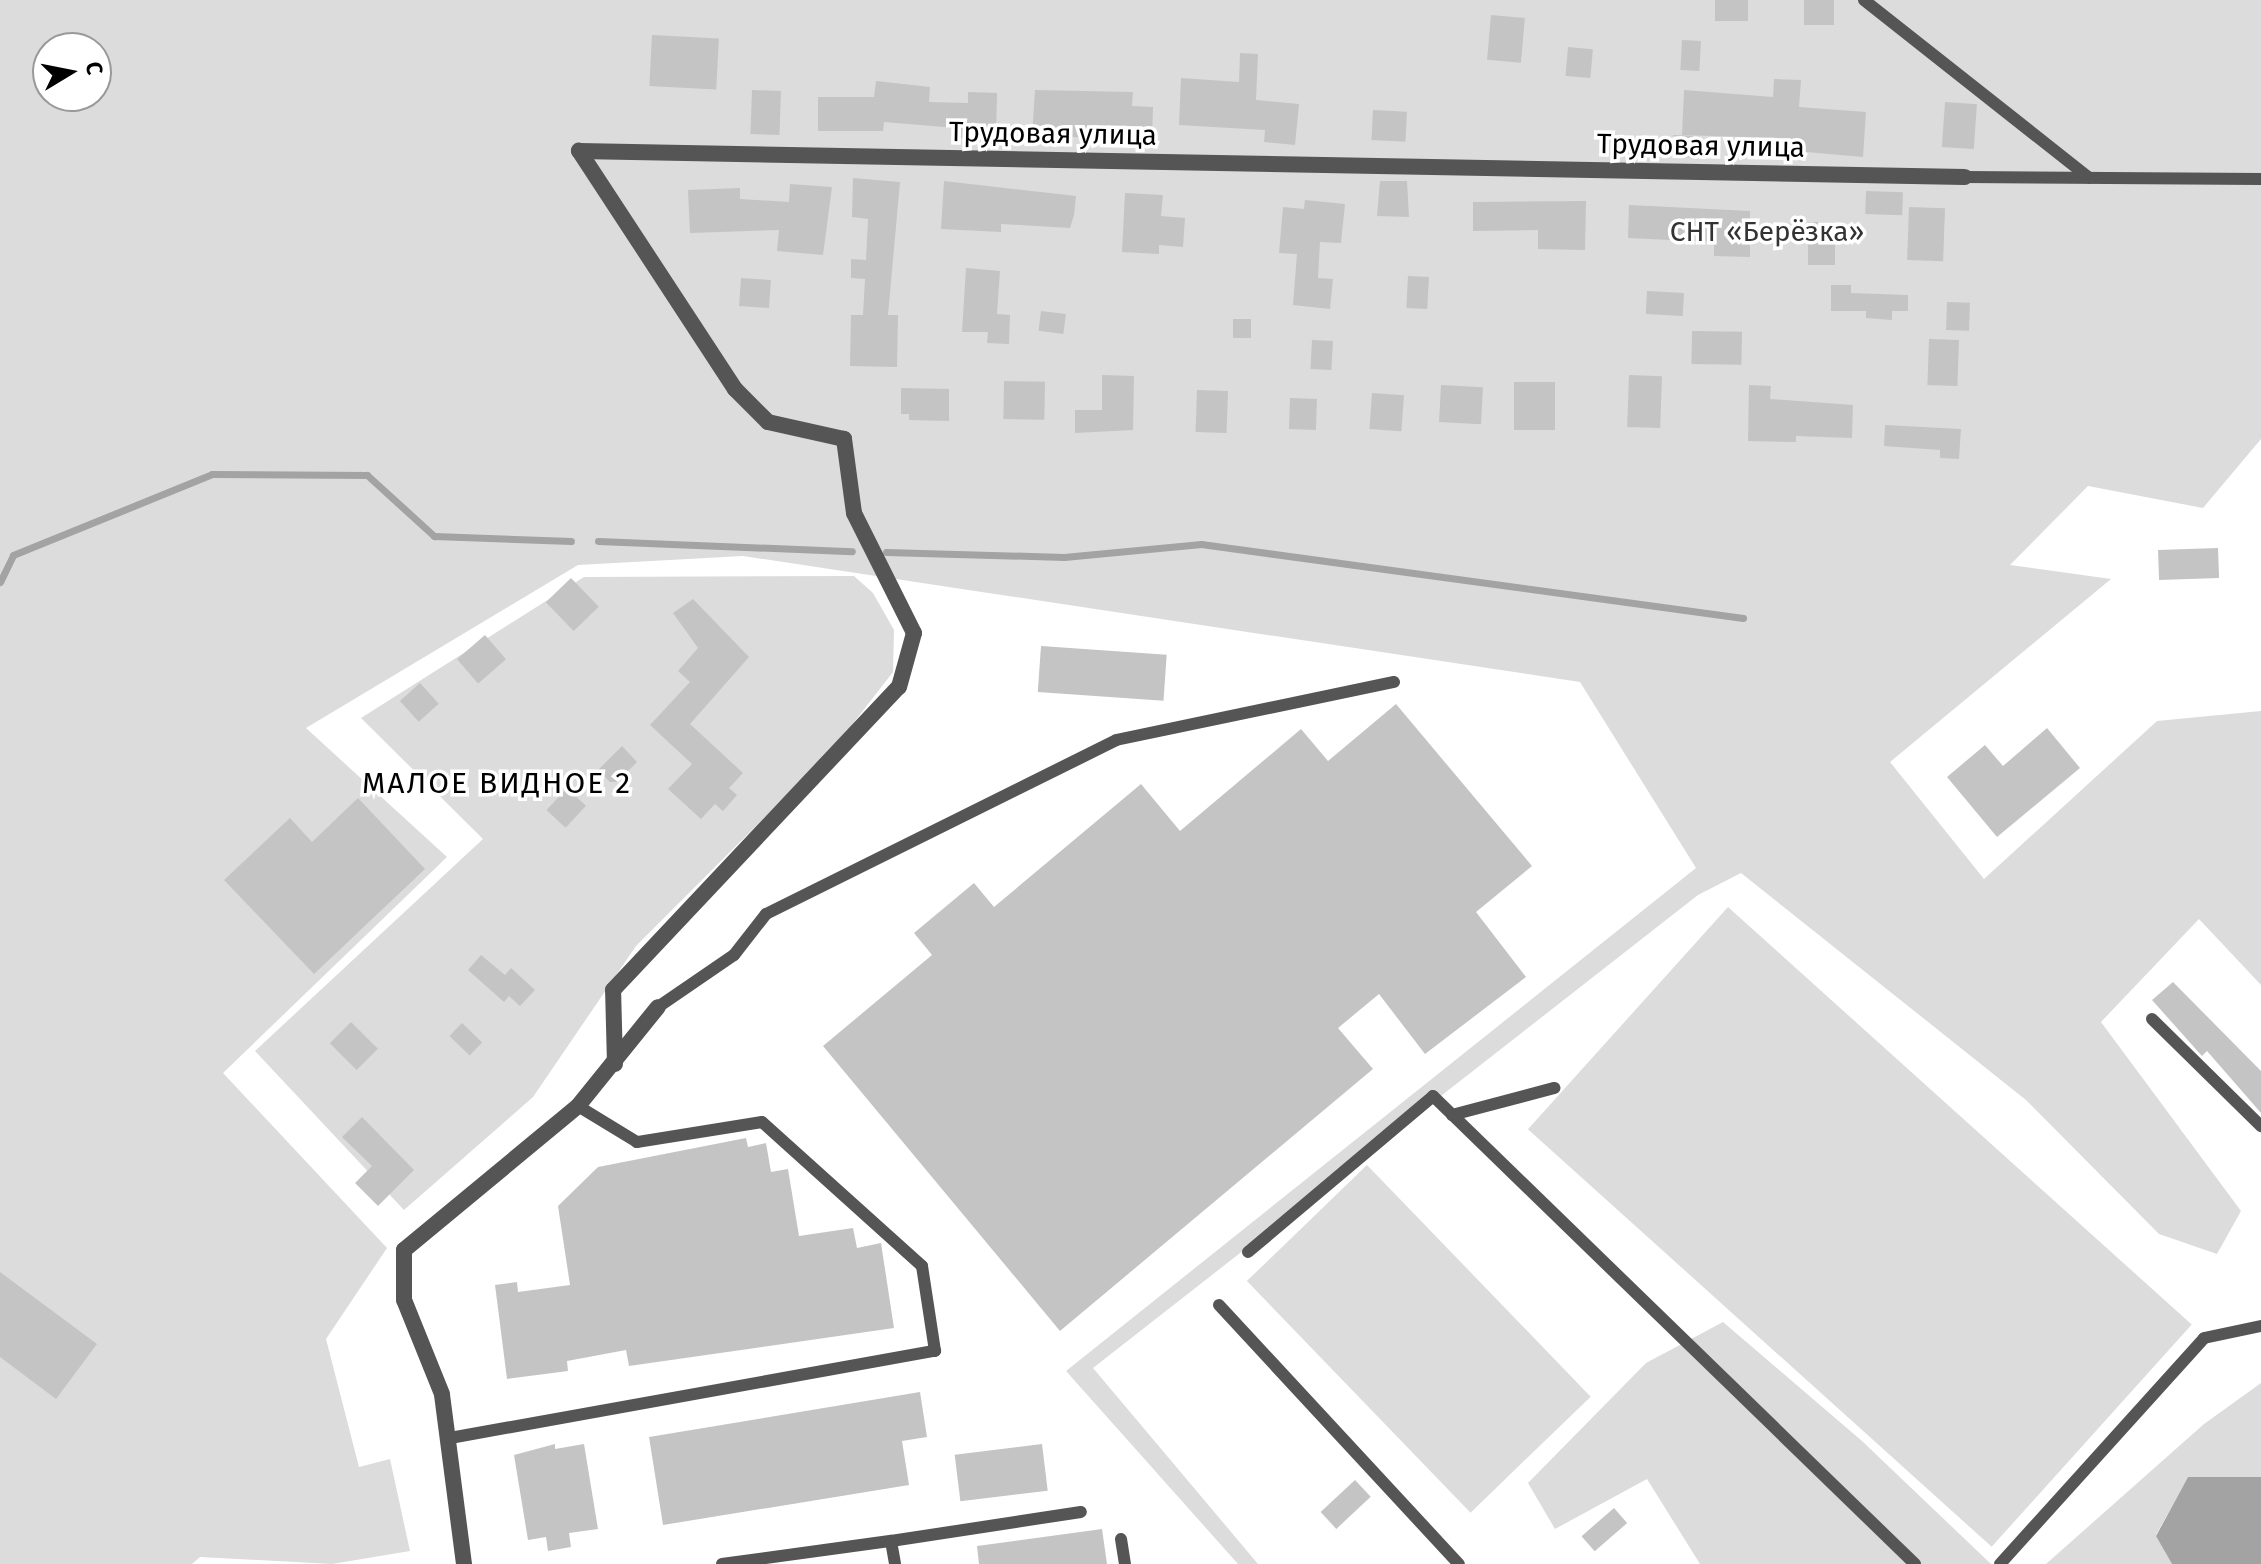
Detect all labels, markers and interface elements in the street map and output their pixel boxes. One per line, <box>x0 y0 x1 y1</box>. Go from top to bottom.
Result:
north arrow <box>32 32 112 112</box>
text: С <box>80 60 109 77</box>
street label: Трудовая улица <box>949 115 1157 153</box>
street label: Трудовая улица <box>1597 127 1805 165</box>
park label: СНТ «Берёзка» <box>1670 215 1864 249</box>
district label: МАЛОЕ ВИДНОЕ 2 <box>362 765 632 801</box>

